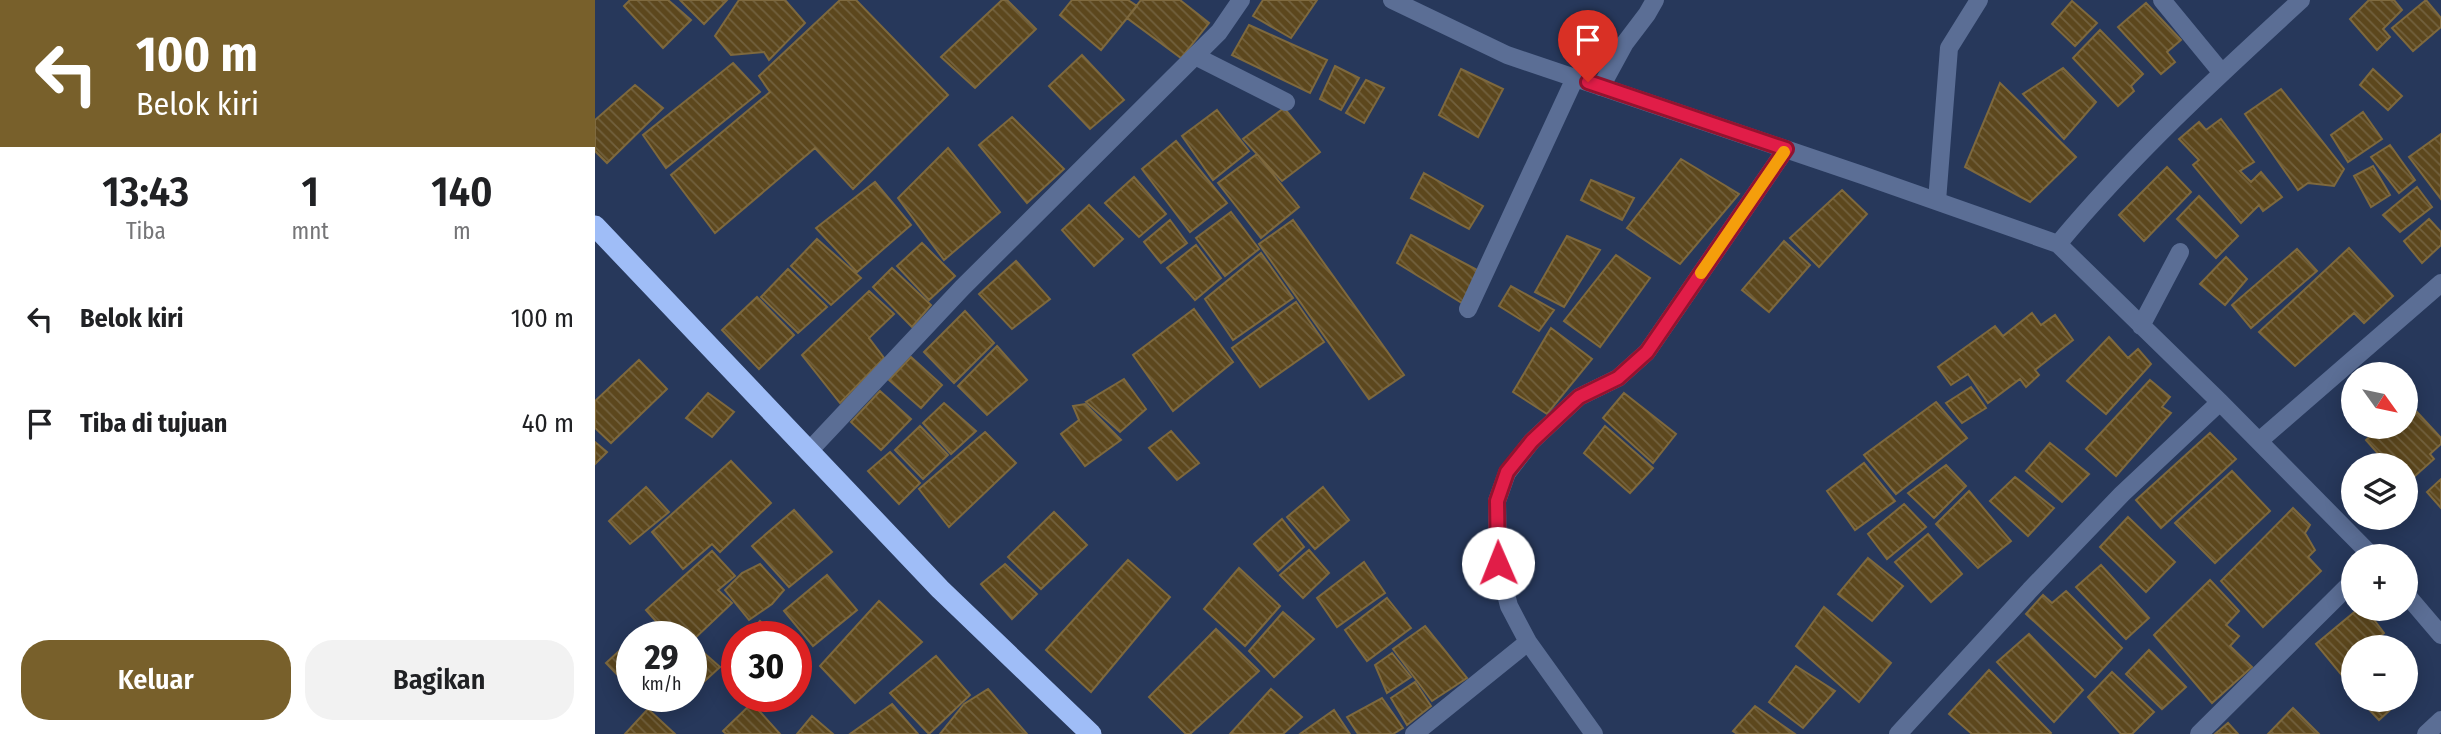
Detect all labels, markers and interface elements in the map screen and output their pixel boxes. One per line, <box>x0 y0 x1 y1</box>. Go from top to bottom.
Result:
pin <box>1558 10 1618 82</box>
icon: arrive <box>1569 21 1607 59</box>
text: 100 m <box>136 25 258 84</box>
icon: left <box>21 28 112 119</box>
text: Belok kiri <box>136 85 259 123</box>
text: 13:43 <box>102 167 189 217</box>
text: 1 <box>301 167 319 217</box>
text: 140 <box>431 167 493 217</box>
text: Tiba <box>126 217 166 245</box>
text: mnt <box>292 217 329 245</box>
text: m <box>453 217 471 245</box>
icon: left <box>21 300 59 338</box>
text: Belok kiri <box>80 303 183 334</box>
text: 100 m <box>511 303 574 334</box>
north arrow <box>2341 362 2419 439</box>
map controls <box>2341 362 2418 712</box>
icon: arrive <box>21 405 59 443</box>
text: Tiba di tujuan <box>80 408 227 439</box>
text: 40 m <box>522 408 574 439</box>
button: layers <box>2341 453 2418 530</box>
position arrow <box>1461 526 1535 600</box>
button: + <box>2341 544 2418 621</box>
speed limit sign: 30 <box>721 621 812 712</box>
button: − <box>2341 635 2418 712</box>
text: 29 <box>644 636 679 678</box>
button: Keluar <box>21 640 291 720</box>
button: Bagikan <box>305 640 574 720</box>
text: km/h <box>641 673 682 695</box>

